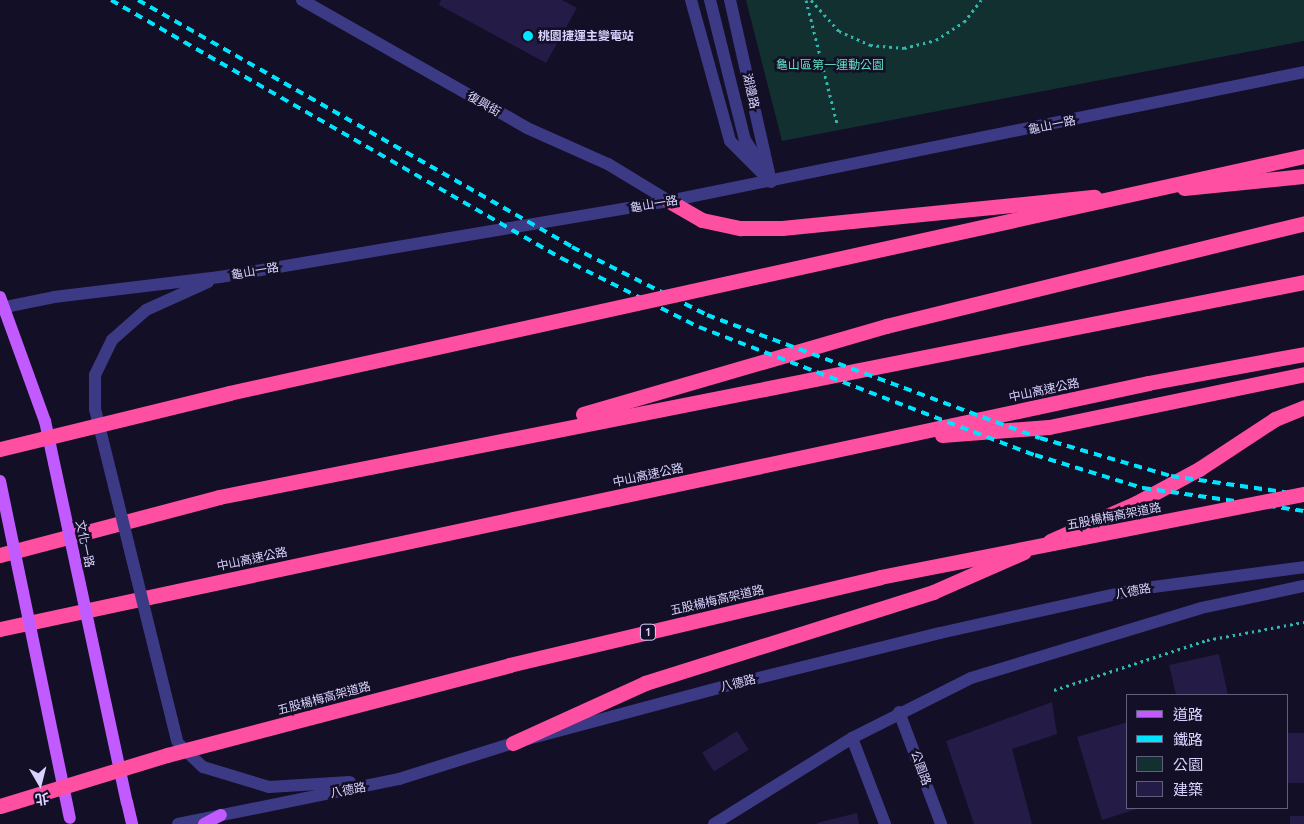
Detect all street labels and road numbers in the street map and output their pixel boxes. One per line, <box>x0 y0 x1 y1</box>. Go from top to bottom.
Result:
street label: 湖邊路 <box>740 72 762 110</box>
street label: 復興街 <box>465 89 503 119</box>
street label: 龜山一路 <box>1027 113 1077 137</box>
street label: 龜山一路 <box>629 193 679 215</box>
street label: 龜山一路 <box>230 260 280 282</box>
street label: 中山高速公路 <box>1007 375 1081 405</box>
street label: 中山高速公路 <box>611 460 685 490</box>
street label: 五股楊梅高架道路 <box>1066 500 1162 532</box>
street label: 文化一路 <box>73 519 97 569</box>
street label: 中山高速公路 <box>215 544 289 574</box>
street label: 八德路 <box>1114 580 1152 602</box>
street label: 五股楊梅高架道路 <box>669 582 765 618</box>
road number: 1 <box>639 624 657 640</box>
street label: 八德路 <box>719 672 757 694</box>
street label: 五股楊梅高架道路 <box>276 679 372 717</box>
street label: 公園路 <box>908 749 934 787</box>
street label: 八德路 <box>329 779 367 801</box>

